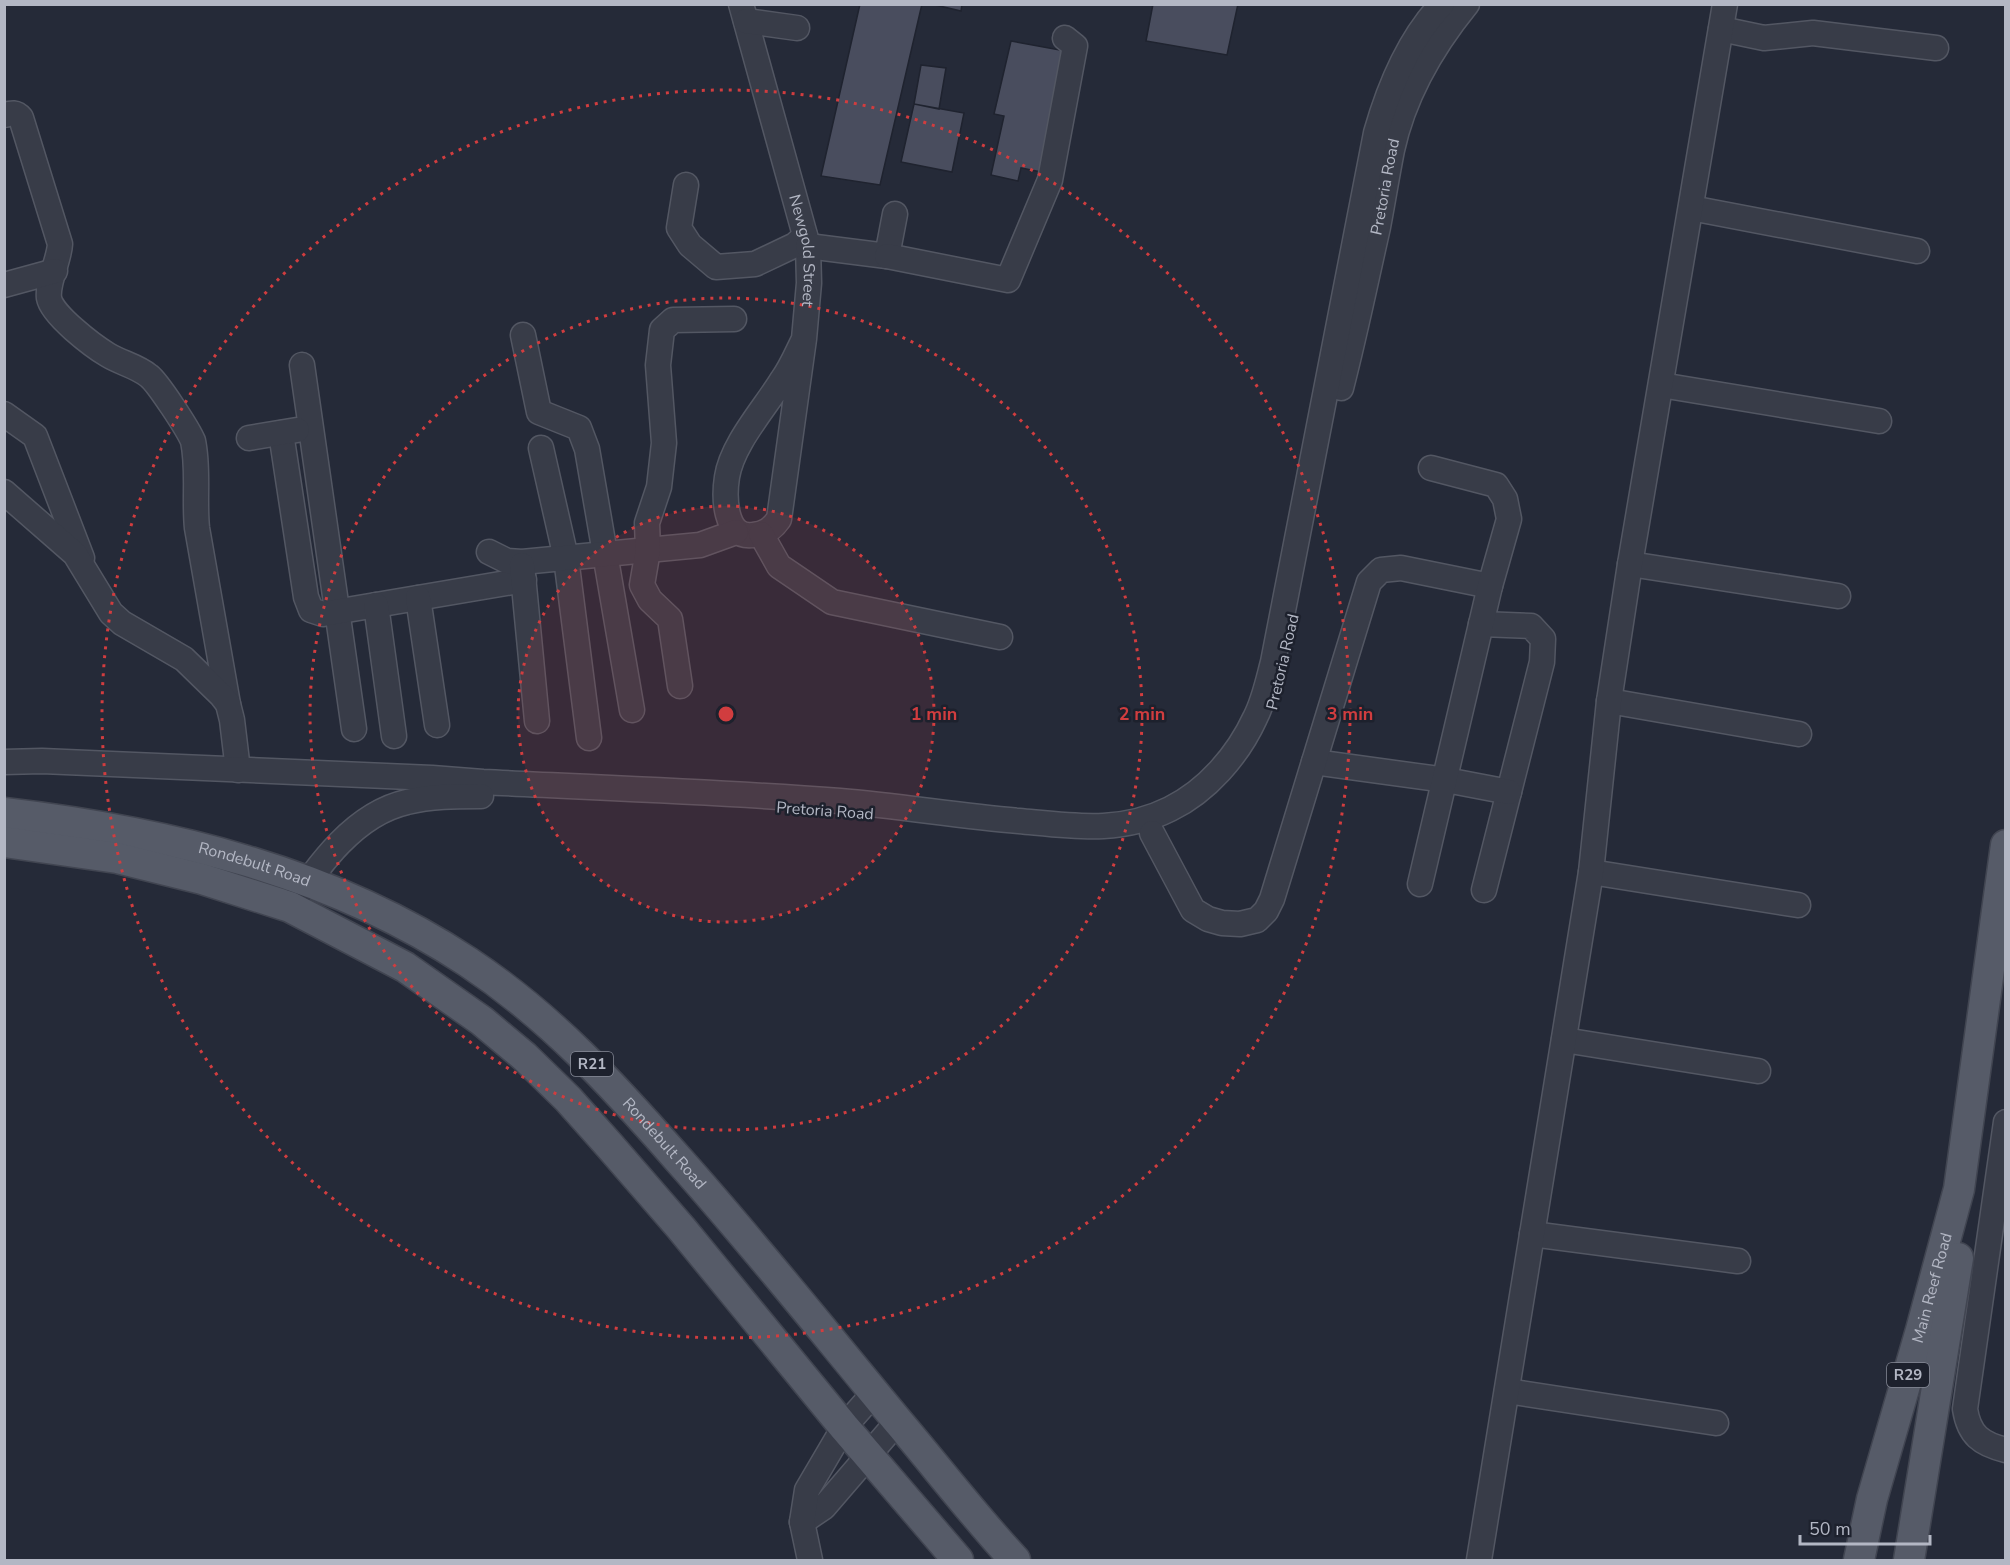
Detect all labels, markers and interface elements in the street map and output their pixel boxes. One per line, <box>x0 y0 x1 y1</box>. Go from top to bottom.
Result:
street label: Pretoria Road <box>1365 136 1405 237</box>
street label: Newgold Street <box>783 192 820 308</box>
street label: Pretoria Road <box>1261 612 1305 712</box>
text: 1 min <box>911 702 957 726</box>
text: 2 min <box>1119 702 1165 726</box>
text: 3 min <box>1327 702 1373 726</box>
centre of rings <box>716 704 736 724</box>
street label: Pretoria Road <box>775 797 875 825</box>
street label: Rondebult Road <box>196 837 313 892</box>
road number: R21 <box>571 1052 613 1076</box>
street label: Rondebult Road <box>617 1093 711 1194</box>
street label: Main Reef Road <box>1907 1230 1958 1346</box>
road number: R29 <box>1887 1363 1929 1387</box>
scale bar <box>1800 1508 1930 1546</box>
text: 50 m <box>1809 1517 1851 1541</box>

